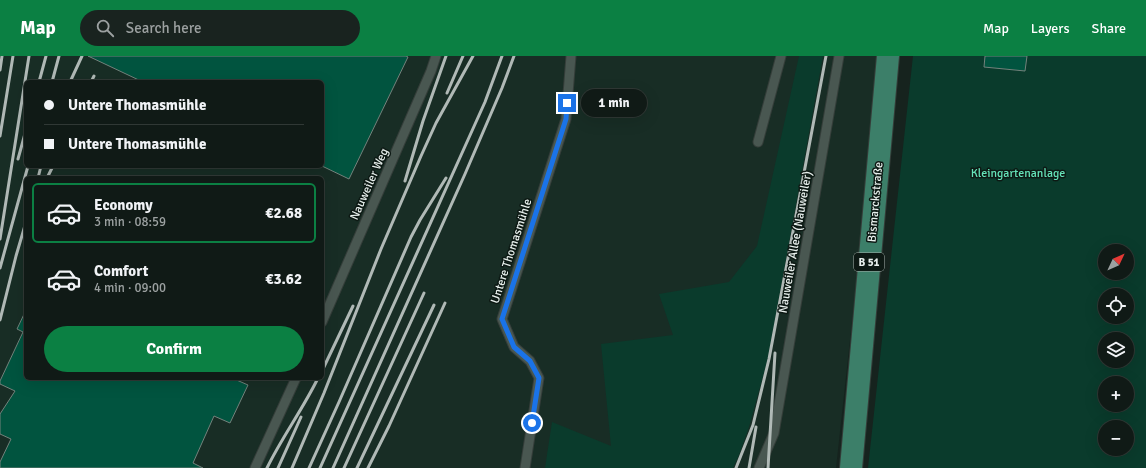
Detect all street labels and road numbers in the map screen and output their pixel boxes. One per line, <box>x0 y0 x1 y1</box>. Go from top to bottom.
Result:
street label: Nauweiler Weg <box>347 146 392 222</box>
street label: Bismarckstraße <box>865 161 886 243</box>
street label: Nauweiler Allee (Nauweiler) <box>776 170 815 314</box>
street label: Untere Thomasmühle <box>487 197 535 305</box>
road number: B 51 <box>854 253 884 271</box>

